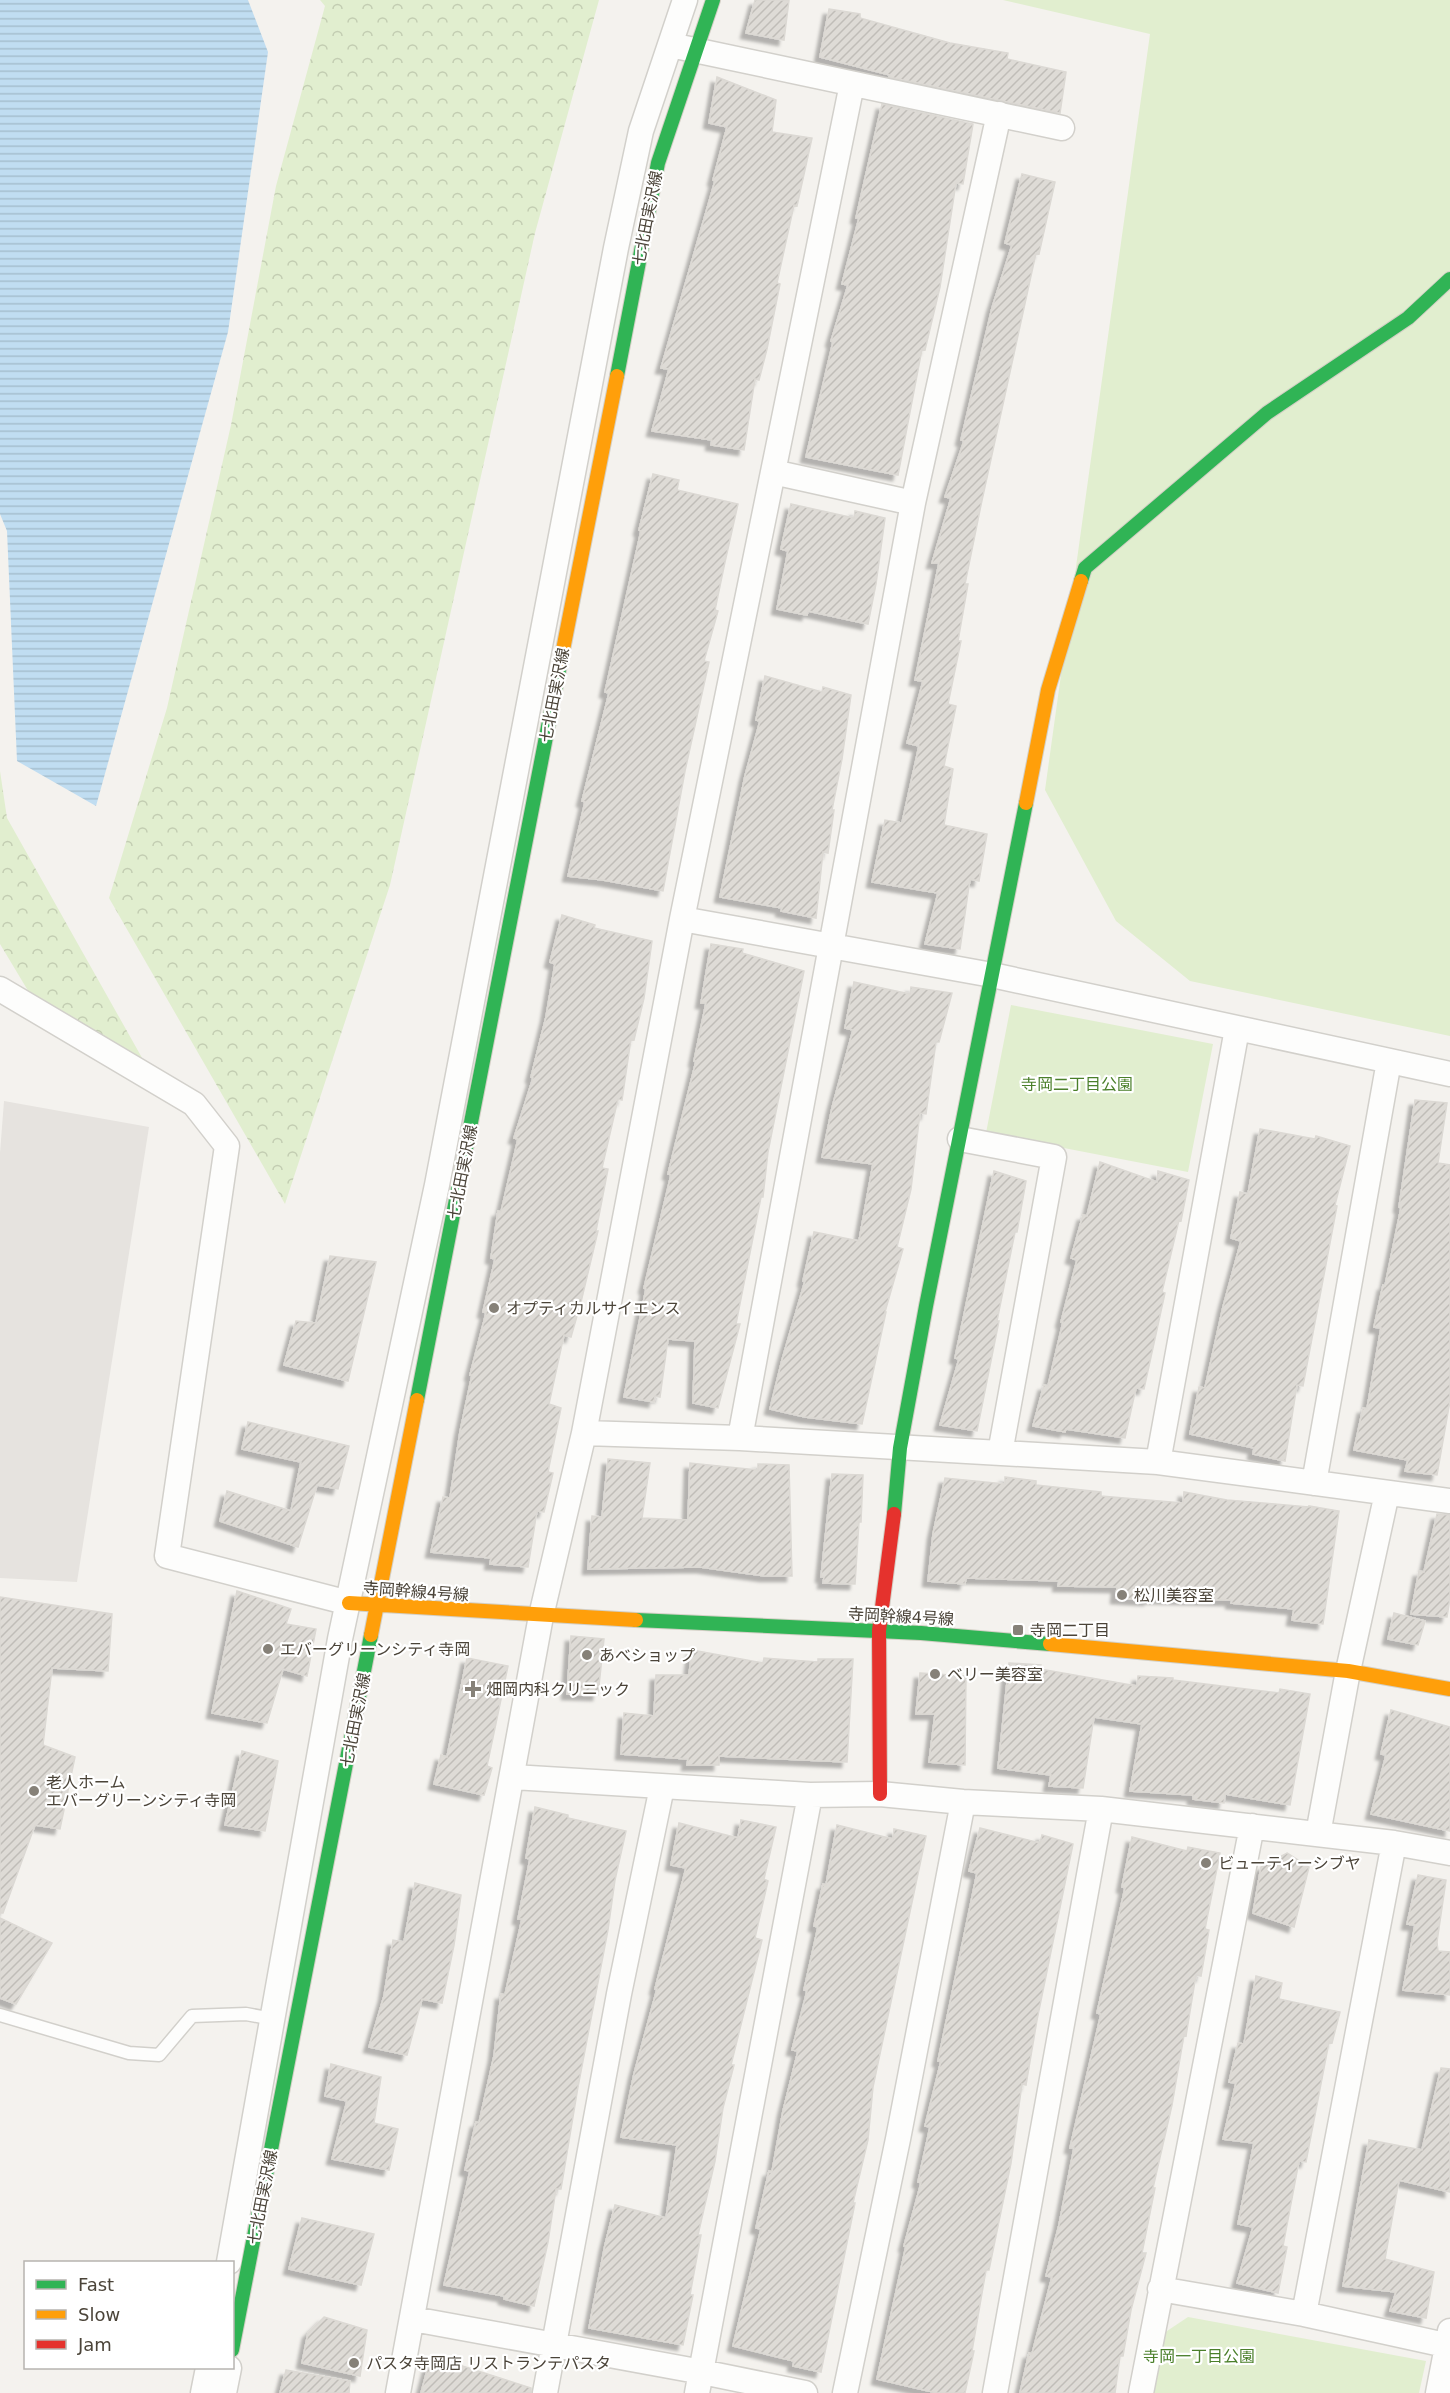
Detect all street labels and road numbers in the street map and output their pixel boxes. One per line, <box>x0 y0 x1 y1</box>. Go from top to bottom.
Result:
street label: 七北田実沢線 <box>629 169 666 267</box>
street label: 七北田実沢線 <box>536 646 573 744</box>
street label: 七北田実沢線 <box>444 1123 481 1221</box>
street label: 寺岡幹線4号線 <box>362 1578 470 1605</box>
street label: 寺岡幹線4号線 <box>847 1604 954 1629</box>
street label: 七北田実沢線 <box>337 1671 374 1769</box>
street label: 七北田実沢線 <box>244 2148 281 2246</box>

